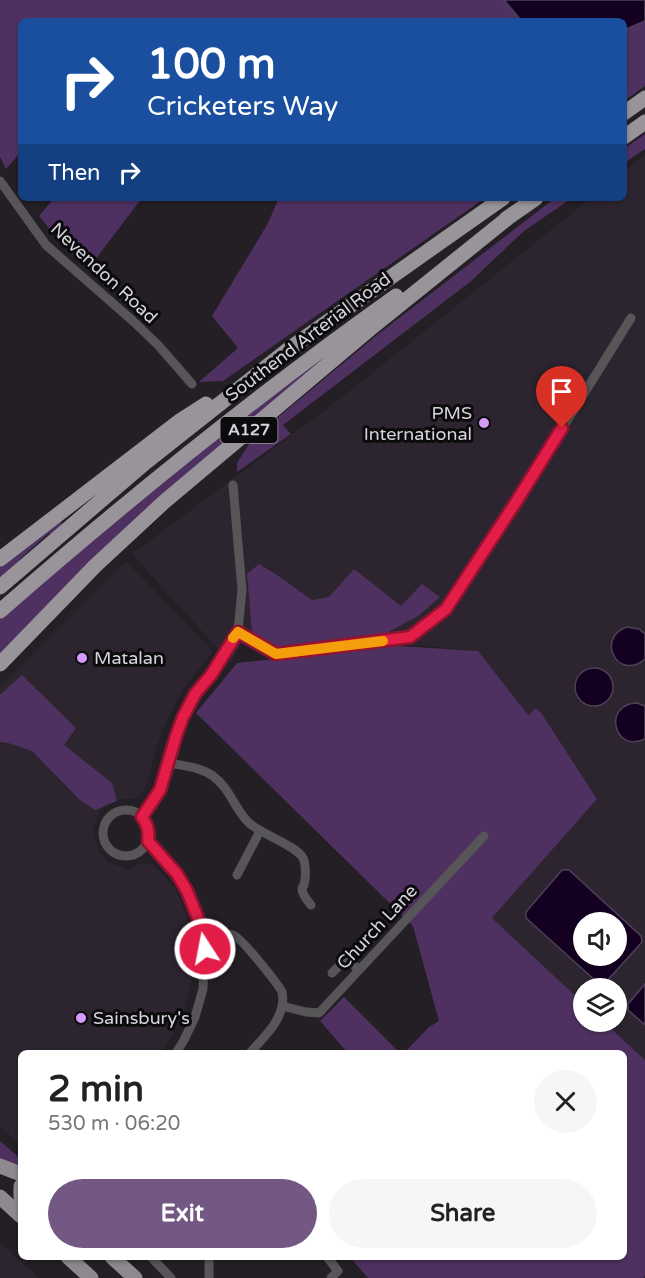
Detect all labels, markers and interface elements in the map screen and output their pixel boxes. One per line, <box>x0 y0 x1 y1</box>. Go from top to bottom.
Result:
text: 100 m <box>147 39 276 90</box>
icon: right <box>48 42 126 120</box>
text: Cricketers Way <box>147 90 338 123</box>
icon: right <box>113 156 146 189</box>
text: Then <box>48 160 101 186</box>
street label: Nevendon Road <box>46 218 162 328</box>
street label: Southend Arterial Road <box>221 268 395 406</box>
pin <box>536 366 587 428</box>
icon: arrive <box>545 375 578 408</box>
place label: PMS International <box>364 402 472 445</box>
marker: PMS International <box>477 416 491 430</box>
road number: A127 <box>220 417 278 443</box>
place label: Matalan <box>94 647 164 669</box>
marker: Matalan <box>75 651 89 665</box>
street label: Church Lane <box>332 880 422 974</box>
map controls <box>573 912 627 1032</box>
button: sound <box>573 912 627 966</box>
position arrow <box>173 917 237 981</box>
button: layers <box>573 978 627 1032</box>
place label: Sainsbury's <box>93 1007 190 1029</box>
marker: Sainsbury's <box>74 1011 88 1025</box>
text: 2 min <box>48 1068 144 1111</box>
button: close <box>534 1070 597 1133</box>
text: 530 m · 06:20 <box>48 1112 180 1136</box>
button: Exit <box>48 1179 317 1248</box>
button: Share <box>329 1179 597 1248</box>

